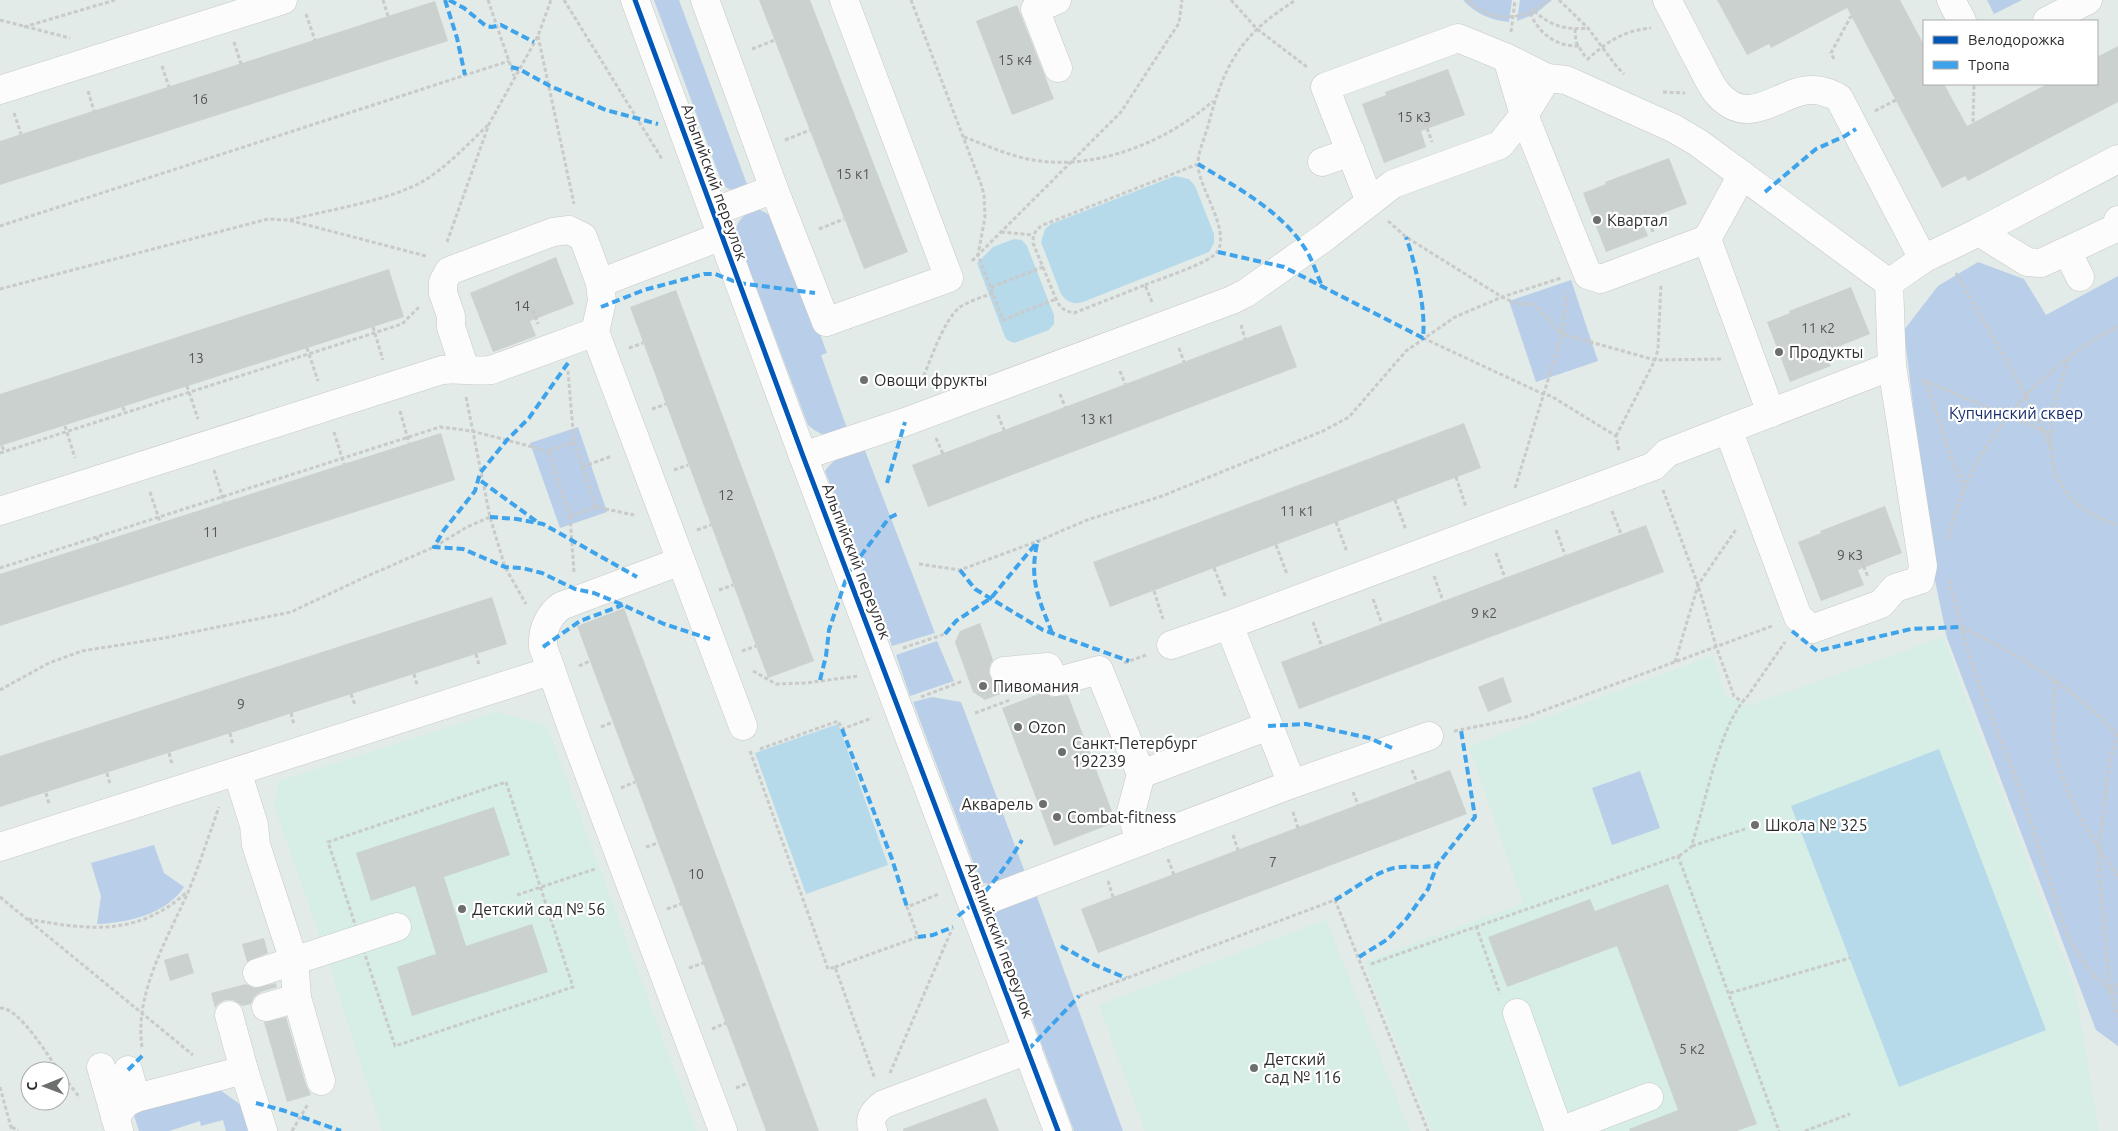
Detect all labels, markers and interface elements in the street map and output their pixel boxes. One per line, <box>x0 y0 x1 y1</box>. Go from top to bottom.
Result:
legend <box>1923 20 2098 85</box>
text: Велодорожка <box>1968 31 2065 48</box>
house number: 15 к4 <box>998 52 1032 68</box>
text: Тропа <box>1968 56 2010 73</box>
house number: 16 <box>192 91 208 107</box>
street label: Альпийский переулок <box>678 101 752 263</box>
house number: 15 к3 <box>1397 109 1431 125</box>
house number: 15 к1 <box>836 166 870 182</box>
place label: Квартал <box>1607 211 1668 229</box>
marker: Квартал <box>1591 214 1603 226</box>
house number: 14 <box>514 298 530 314</box>
house number: 11 к2 <box>1801 320 1835 336</box>
place label: Продукты <box>1789 343 1864 361</box>
marker: Продукты <box>1773 346 1785 358</box>
house number: 13 <box>188 350 204 366</box>
place label: Овощи фрукты <box>874 371 987 389</box>
marker: Овощи фрукты <box>858 374 870 386</box>
park label: Купчинский сквер <box>1949 404 2083 422</box>
house number: 13 к1 <box>1080 411 1114 427</box>
street label: Альпийский переулок <box>819 481 895 641</box>
house number: 12 <box>718 487 734 503</box>
house number: 11 к1 <box>1280 503 1314 519</box>
house number: 11 <box>203 524 219 540</box>
house number: 9 к3 <box>1837 547 1863 563</box>
house number: 9 к2 <box>1471 605 1497 621</box>
place label: Пивомания <box>993 677 1079 695</box>
marker: Пивомания <box>977 680 989 692</box>
house number: 9 <box>237 696 245 712</box>
place label: Ozon <box>1028 718 1066 736</box>
marker: Ozon <box>1012 721 1024 733</box>
place label: Санкт-Петербург 192239 <box>1072 734 1198 770</box>
marker: Санкт-Петербург 192239 <box>1056 746 1068 758</box>
place label: Акварель <box>961 795 1033 813</box>
marker: Акварель <box>1037 798 1049 810</box>
place label: Combat-fitness <box>1067 808 1176 826</box>
marker: Combat-fitness <box>1051 811 1063 823</box>
place label: Школа № 325 <box>1765 816 1867 834</box>
marker: Школа № 325 <box>1749 819 1761 831</box>
house number: 7 <box>1269 854 1277 870</box>
street label: Альпийский переулок <box>962 860 1038 1020</box>
house number: 10 <box>688 866 704 882</box>
place label: Детский сад № 56 <box>472 900 605 918</box>
marker: Детский сад № 56 <box>456 903 468 915</box>
house number: 5 к2 <box>1679 1041 1705 1057</box>
place label: Детский сад № 116 <box>1264 1050 1341 1086</box>
north arrow <box>20 1061 70 1111</box>
marker: Детский сад № 116 <box>1248 1062 1260 1074</box>
text: С <box>24 1082 40 1091</box>

